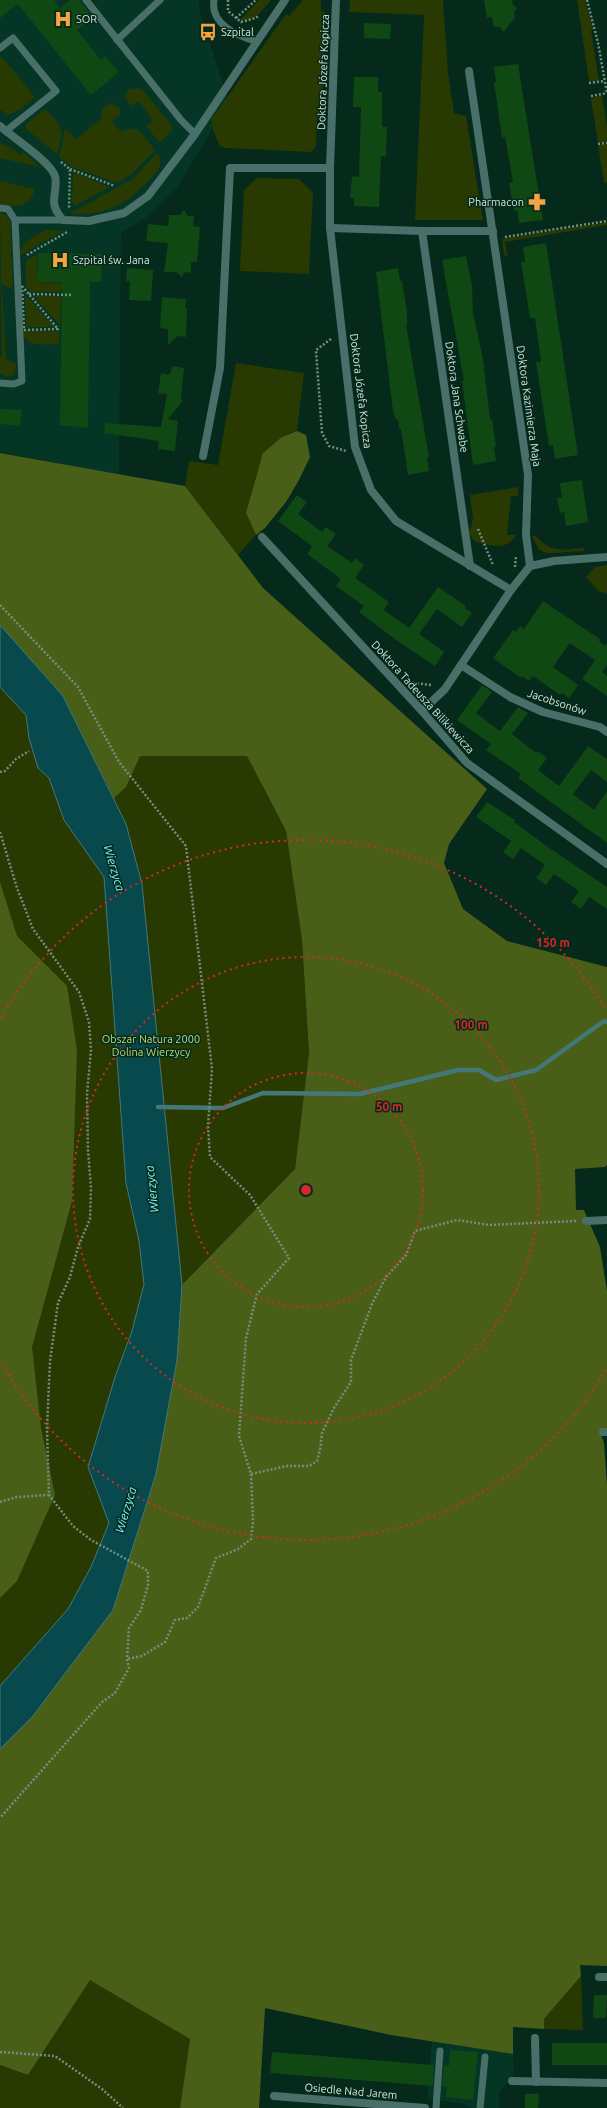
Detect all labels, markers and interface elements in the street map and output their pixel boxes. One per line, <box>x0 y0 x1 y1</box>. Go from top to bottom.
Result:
hospital icon: SOR <box>53 9 73 29</box>
place label: SOR <box>76 13 97 25</box>
street label: Doktora Józefa Kopicza <box>315 14 331 130</box>
bus stop icon: Szpital <box>198 22 218 42</box>
place label: Szpital <box>221 26 254 38</box>
pharmacy icon: Pharmacon <box>527 192 547 212</box>
place label: Pharmacon <box>468 196 524 208</box>
hospital icon: Szpital św. Jana <box>50 250 70 270</box>
place label: Szpital św. Jana <box>73 254 150 266</box>
street label: Doktora Józefa Kopicza <box>348 333 374 449</box>
street label: Doktora Jana Schwabe <box>443 341 471 453</box>
street label: Doktora Kazimierza Maja <box>515 345 543 467</box>
street label: Doktora Tadeusza Bilikiewicza <box>369 638 477 756</box>
street label: Jacobsonów <box>526 687 589 717</box>
water label: Wierzyca <box>102 843 127 893</box>
text: 150 m <box>536 936 570 949</box>
text: 100 m <box>454 1018 488 1031</box>
park label: Obszar Natura 2000 Dolina Wierzycy <box>102 1033 200 1058</box>
text: 50 m <box>376 1100 402 1113</box>
water label: Wierzyca <box>143 1164 160 1213</box>
centre of rings <box>299 1183 313 1197</box>
water label: Wierzyca <box>112 1485 139 1534</box>
street label: Osiedle Nad Jarem <box>304 2081 398 2101</box>

